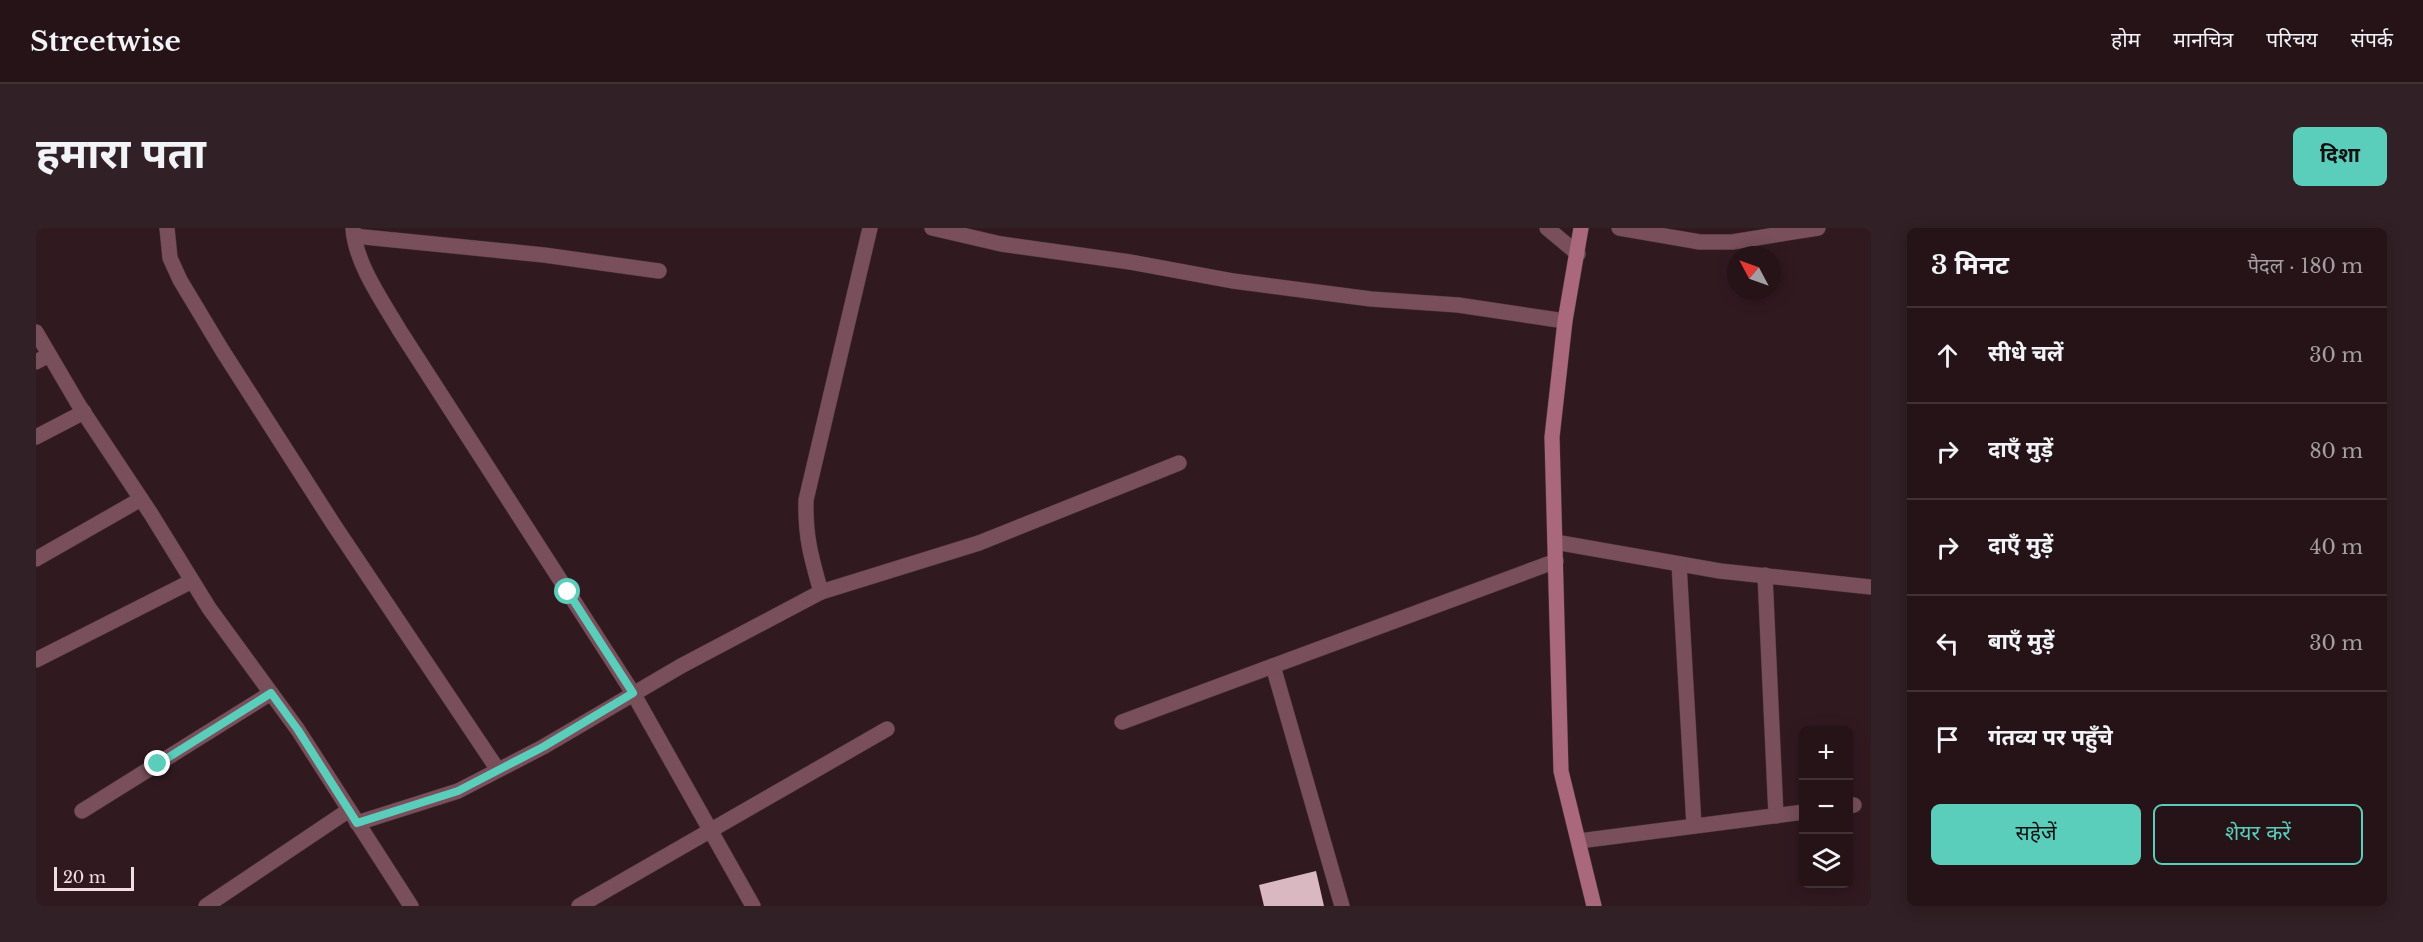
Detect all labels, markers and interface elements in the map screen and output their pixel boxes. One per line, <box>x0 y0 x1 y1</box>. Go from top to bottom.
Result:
text: Streetwise <box>30 24 181 59</box>
text: होम <box>2111 27 2140 53</box>
text: मानचित्र <box>2173 27 2233 53</box>
text: परिचय <box>2266 27 2318 53</box>
text: संपर्क <box>2351 27 2393 53</box>
text: हमारा पता <box>36 127 206 179</box>
button: दिशा <box>2293 127 2387 186</box>
north arrow <box>1727 246 1781 300</box>
text: 3 मिनट <box>1931 249 2009 281</box>
text: पैदल · 180 m <box>2248 254 2363 278</box>
icon: ahead <box>1931 339 1964 372</box>
text: सीधे चलें <box>1988 340 2063 367</box>
text: 30 m <box>2309 343 2363 367</box>
icon: right <box>1931 435 1964 468</box>
text: दाएँ मुड़ें <box>1988 436 2053 463</box>
text: 80 m <box>2309 439 2363 463</box>
icon: right <box>1931 531 1964 564</box>
text: दाएँ मुड़ें <box>1988 532 2053 559</box>
text: 40 m <box>2310 535 2363 559</box>
route start <box>554 578 580 604</box>
icon: left <box>1931 627 1964 660</box>
text: बाएँ मुड़ें <box>1988 628 2054 655</box>
text: 30 m <box>2309 631 2363 655</box>
icon: arrive <box>1931 723 1964 756</box>
text: गंतव्य पर पहुँचे <box>1988 724 2113 751</box>
map controls <box>1799 726 1853 888</box>
button: + <box>1799 726 1853 780</box>
route end <box>144 750 170 776</box>
button: − <box>1799 780 1853 834</box>
button: सहेजें <box>1931 804 2141 865</box>
button: शेयर करें <box>2153 804 2363 865</box>
button: layers <box>1799 834 1853 888</box>
scale bar <box>54 864 134 892</box>
text: 20 m <box>63 867 106 887</box>

